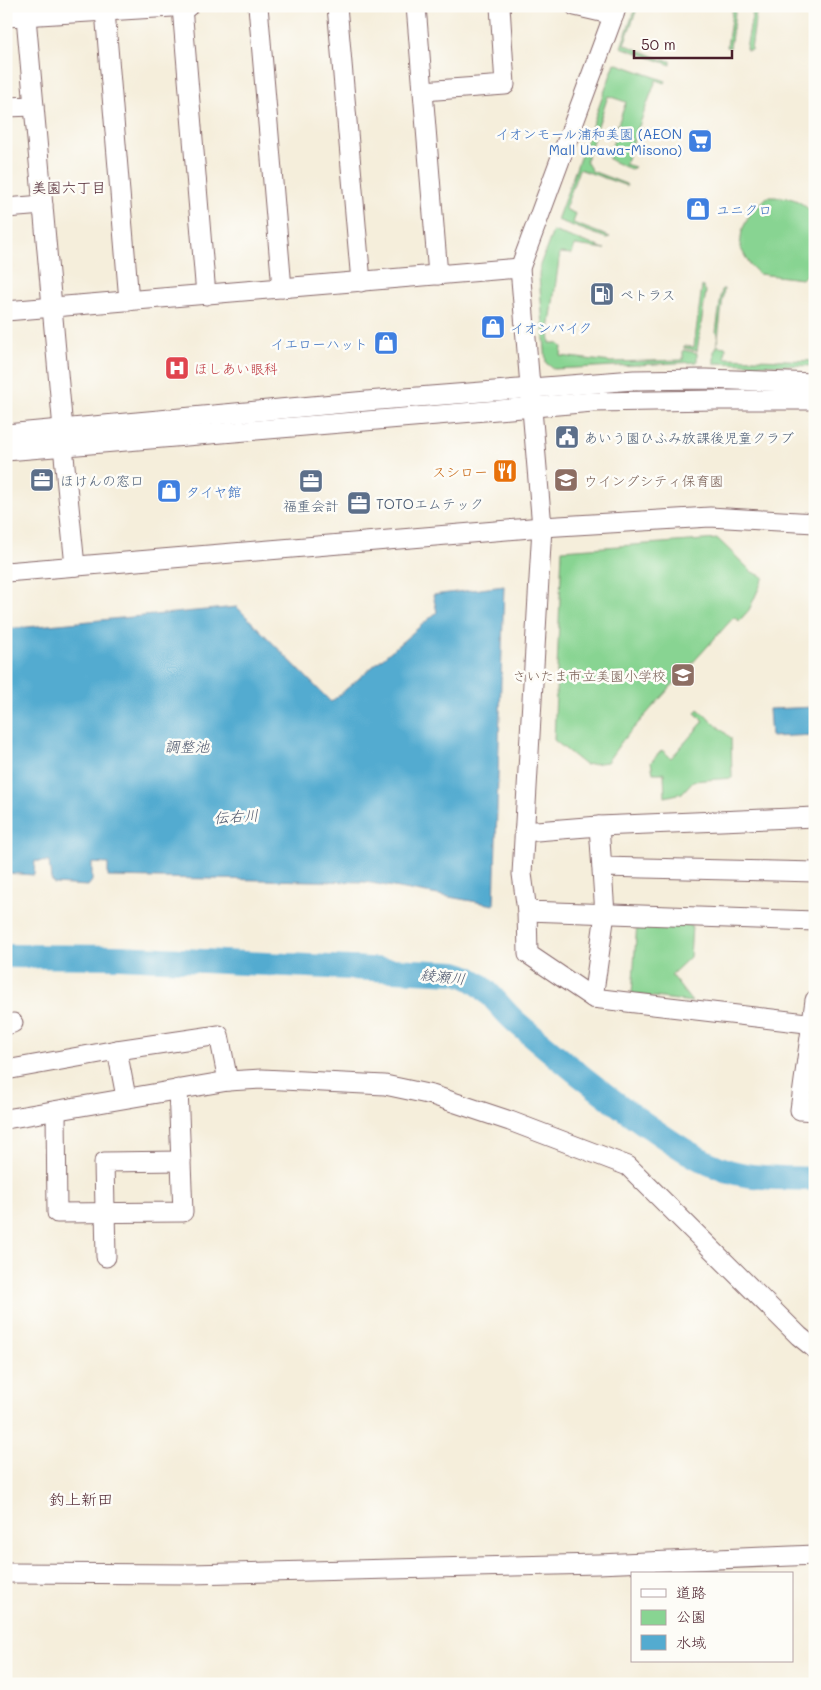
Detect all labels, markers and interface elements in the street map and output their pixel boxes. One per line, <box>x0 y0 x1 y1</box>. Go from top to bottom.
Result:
scale bar <box>634 28 731 60</box>
text: 50 m <box>641 34 676 54</box>
place label: イオンモール浦和美園 (AEON Mall Urawa-Misono) <box>495 124 682 159</box>
supermarket icon: イオンモール浦和美園 (AEON Mall Urawa-Misono) <box>687 128 713 154</box>
district label: 美園六丁目 <box>31 177 107 197</box>
shop icon: ユニクロ <box>685 196 711 222</box>
place label: ユニクロ <box>716 200 772 219</box>
fuel station icon: ペトラス <box>589 281 615 307</box>
place label: ペトラス <box>620 285 675 304</box>
shop icon: イオンバイク <box>480 314 506 340</box>
place label: イオンバイク <box>510 318 592 337</box>
shop icon: イエローハット <box>373 330 399 356</box>
place label: イエローハット <box>270 334 368 353</box>
hospital icon: ほしあい眼科 <box>164 355 190 381</box>
place label: ほしあい眼科 <box>194 359 278 378</box>
public building icon: あいう園ひふみ放課後児童クラブ <box>554 424 580 450</box>
place label: あいう園ひふみ放課後児童クラブ <box>584 428 794 447</box>
restaurant icon: スシロー <box>492 458 518 484</box>
place label: スシロー <box>432 462 488 481</box>
office icon: ほけんの窓口 <box>29 467 55 493</box>
school or university icon: ウイングシティ保育園 <box>553 467 579 493</box>
office icon: 福重会計 <box>298 468 324 494</box>
place label: ほけんの窓口 <box>60 471 144 490</box>
place label: ウイングシティ保育園 <box>584 471 723 490</box>
shop icon: タイヤ館 <box>156 478 182 504</box>
place label: タイヤ館 <box>186 482 241 501</box>
office icon: TOTOエムテック <box>346 490 372 516</box>
place label: TOTOエムテック <box>376 494 484 513</box>
place label: 福重会計 <box>283 496 339 515</box>
school or university icon: さいたま市立美園小学校 <box>670 662 696 688</box>
place label: さいたま市立美園小学校 <box>513 666 666 685</box>
water label: 調整池 <box>164 736 210 756</box>
water label: 伝右川 <box>213 804 259 828</box>
water label: 綾瀬川 <box>419 963 467 989</box>
district label: 釣上新田 <box>49 1488 113 1509</box>
legend <box>631 1572 794 1662</box>
text: 道路 <box>676 1582 706 1602</box>
text: 公園 <box>676 1606 706 1626</box>
text: 水域 <box>676 1632 706 1652</box>

